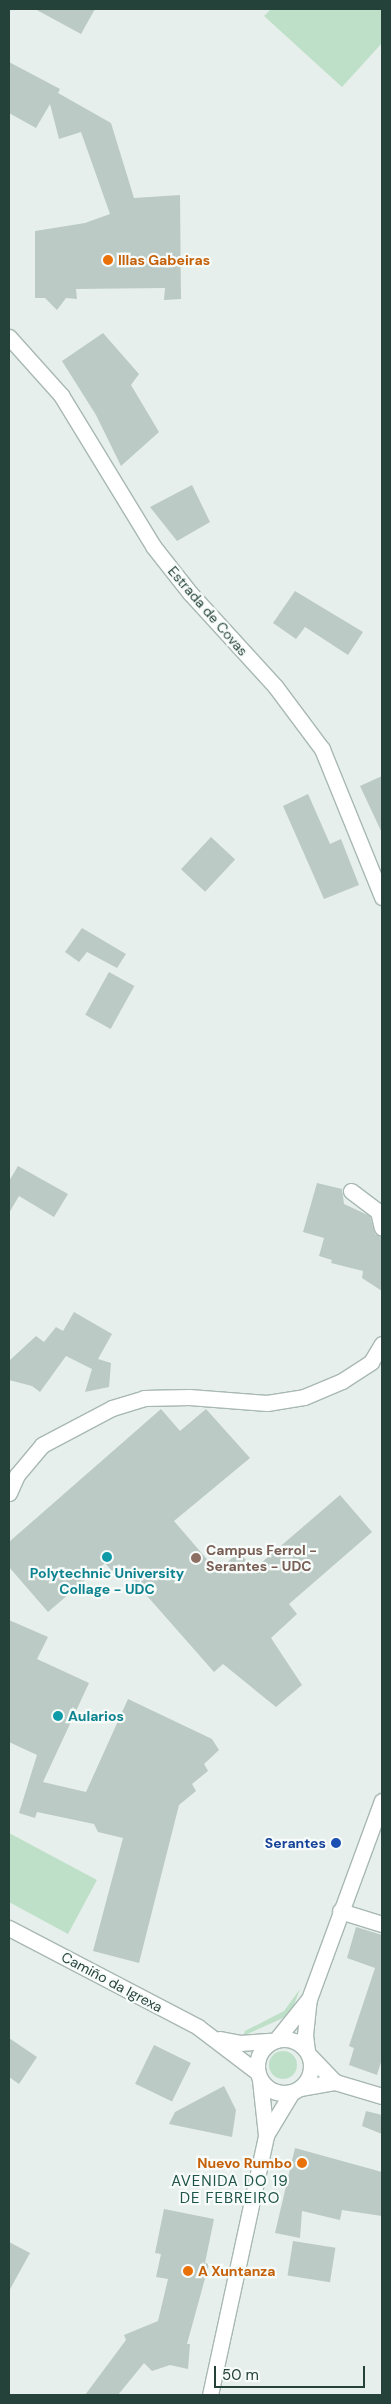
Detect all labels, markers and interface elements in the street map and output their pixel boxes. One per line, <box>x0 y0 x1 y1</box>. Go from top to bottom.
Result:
place label: Illas Gabeiras <box>118 252 210 268</box>
marker: Illas Gabeiras <box>102 254 114 266</box>
street label: Estrada de Covas <box>165 563 251 659</box>
place label: Campus Ferrol - Serantes - UDC <box>206 1542 317 1574</box>
marker: Polytechnic University Collage - UDC <box>101 1551 113 1563</box>
marker: Campus Ferrol - Serantes - UDC <box>190 1552 202 1564</box>
place label: Polytechnic University Collage - UDC <box>30 1565 184 1598</box>
place label: Aularios <box>68 1708 124 1724</box>
marker: Aularios <box>52 1710 64 1722</box>
place label: Serantes <box>265 1835 326 1851</box>
marker: Serantes <box>330 1837 342 1849</box>
street label: Camiño da Igrexa <box>59 1948 165 2016</box>
place label: Nuevo Rumbo <box>197 2155 292 2171</box>
marker: Nuevo Rumbo <box>296 2157 308 2169</box>
district label: AVENIDA DO 19 DE FEBREIRO <box>170 2172 290 2207</box>
place label: A Xuntanza <box>198 2263 275 2279</box>
marker: A Xuntanza <box>182 2265 194 2277</box>
scale bar <box>216 2356 367 2388</box>
text: 50 m <box>222 2365 259 2385</box>

